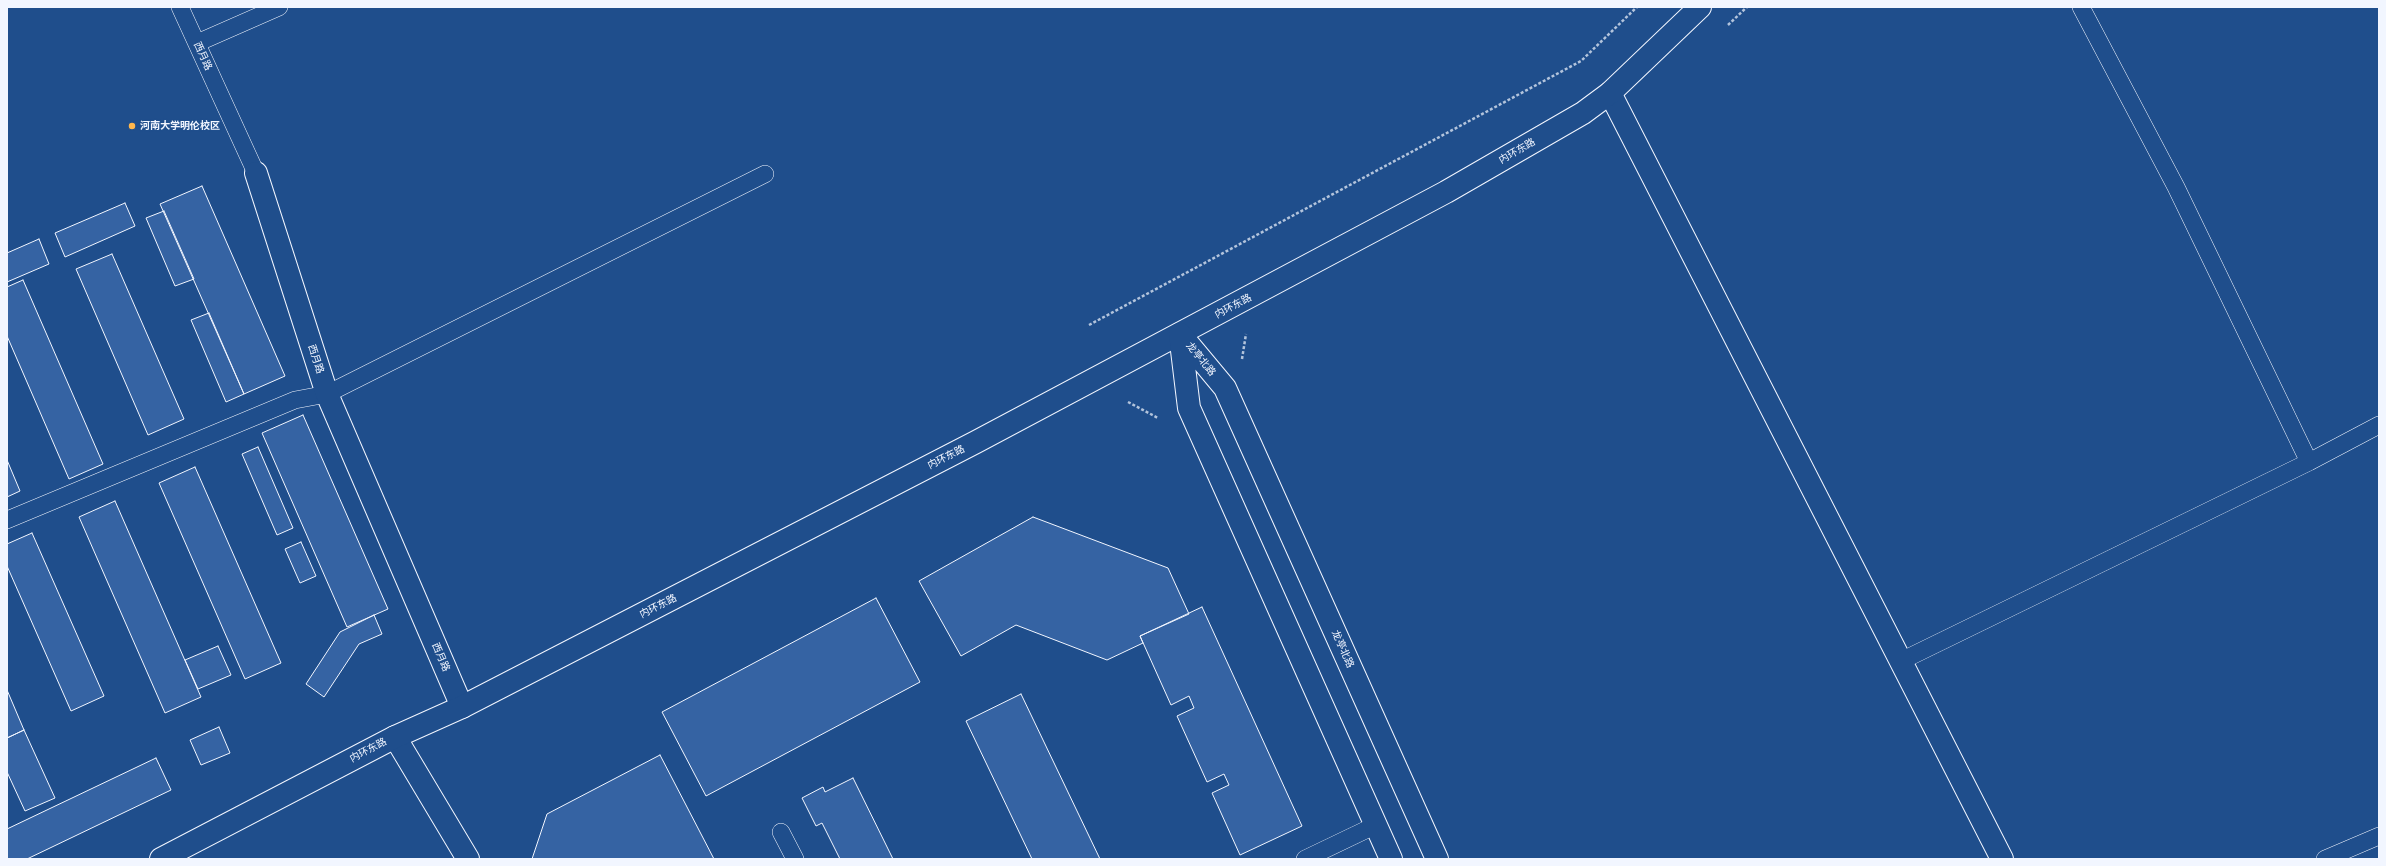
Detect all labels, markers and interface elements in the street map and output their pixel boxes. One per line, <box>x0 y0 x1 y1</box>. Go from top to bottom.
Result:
street label: 西月路 <box>191 40 215 72</box>
place label: 河南大学明伦校区 <box>140 120 220 132</box>
marker: 河南大学明伦校区 <box>127 121 137 131</box>
street label: 内环东路 <box>1497 136 1537 166</box>
street label: 内环东路 <box>1213 291 1253 321</box>
street label: 龙亭北路 <box>1184 340 1218 378</box>
street label: 西月路 <box>306 343 326 375</box>
street label: 内环东路 <box>925 443 967 471</box>
street label: 内环东路 <box>637 592 679 620</box>
street label: 龙亭北路 <box>1329 628 1357 670</box>
street label: 西月路 <box>430 641 452 673</box>
street label: 内环东路 <box>348 735 388 765</box>

